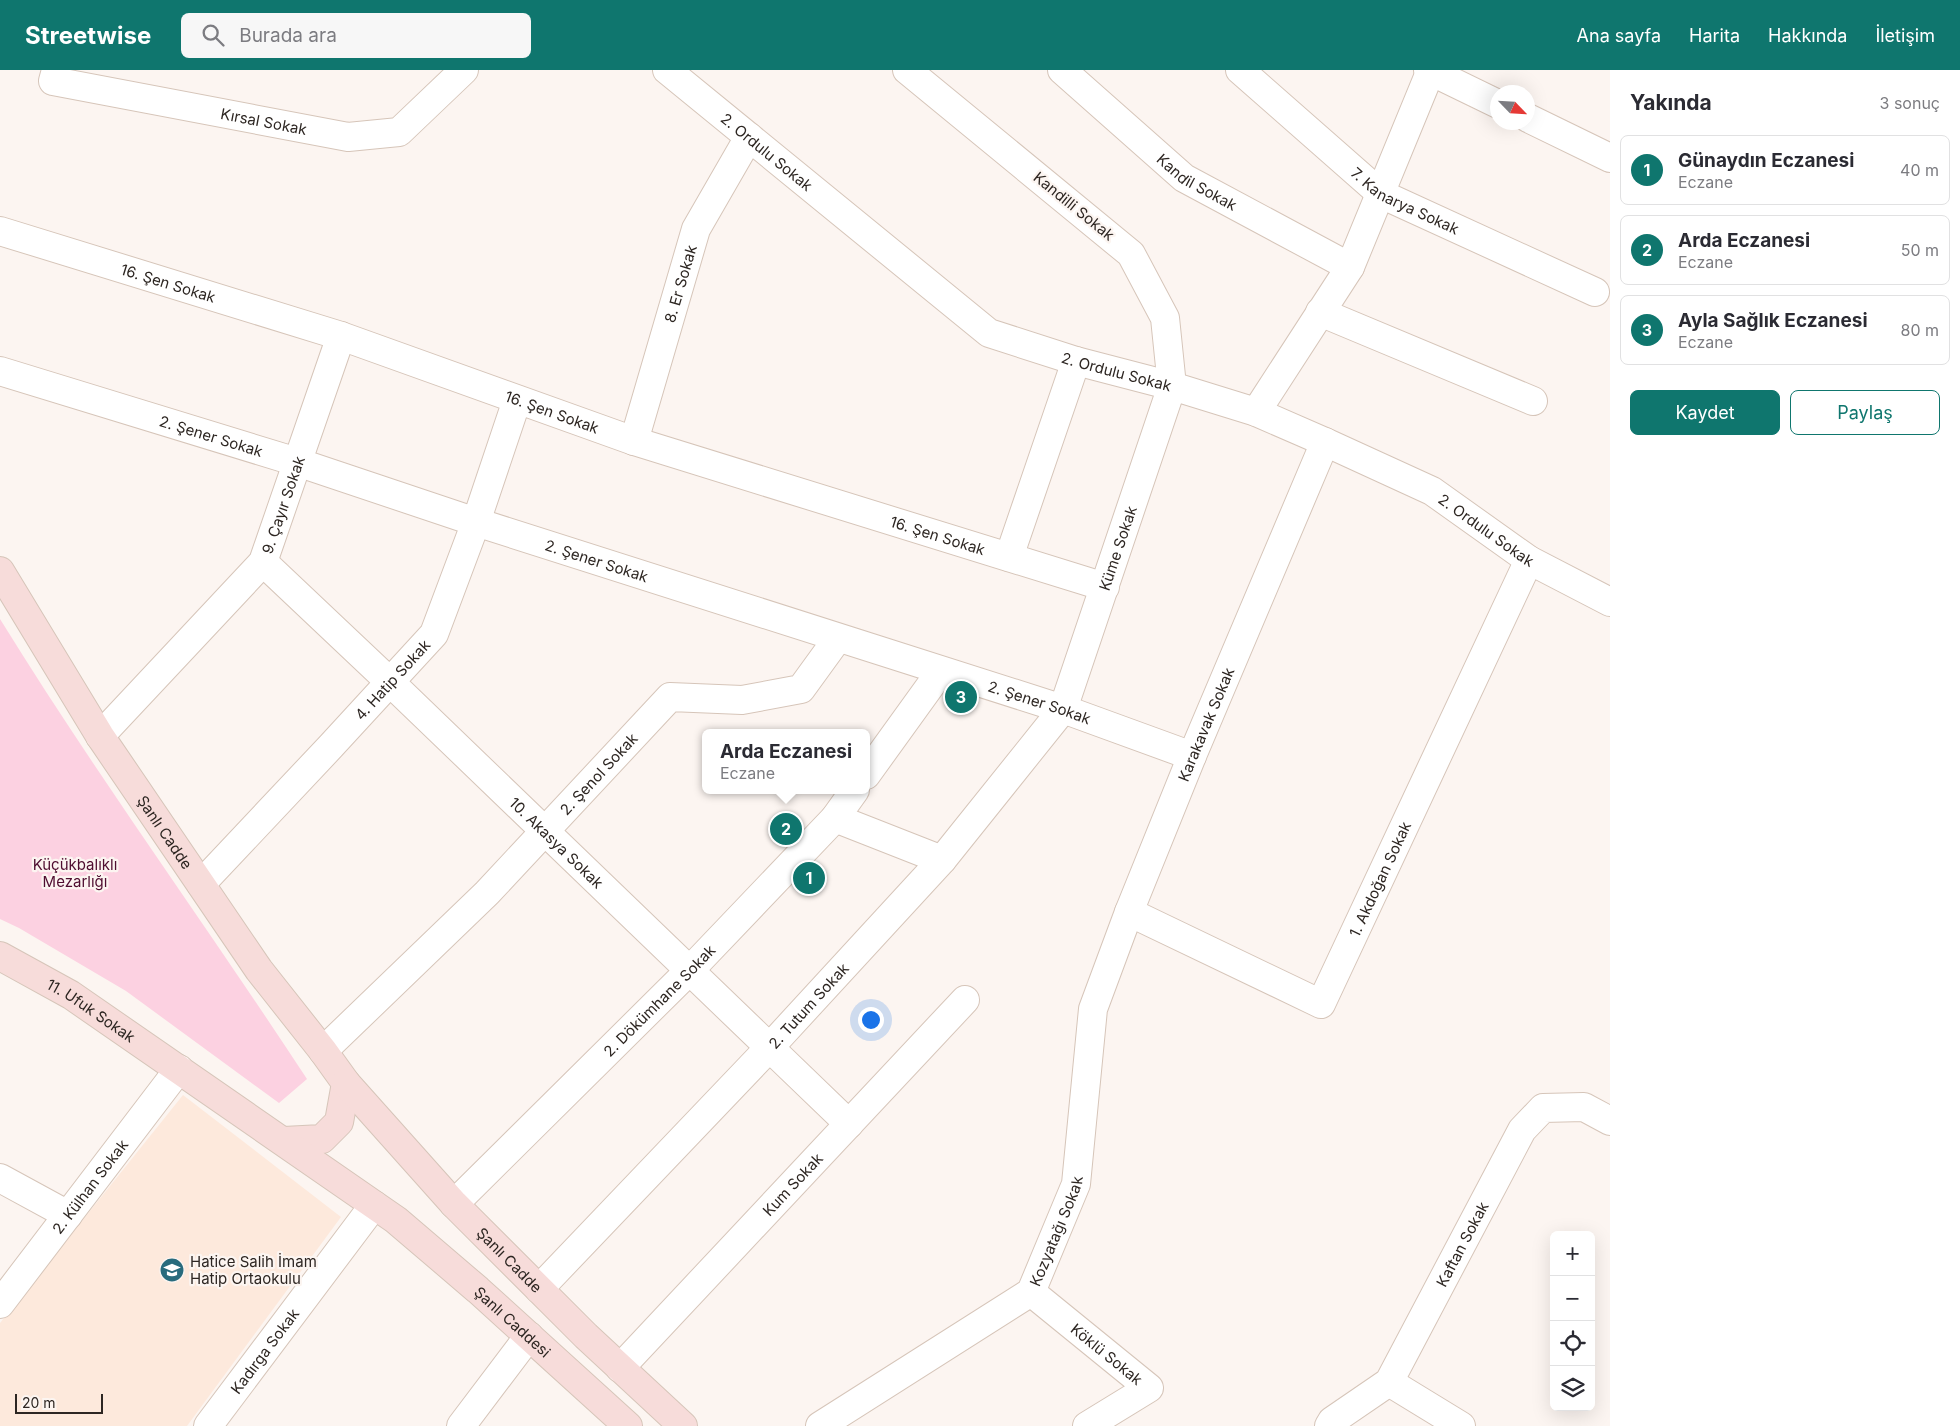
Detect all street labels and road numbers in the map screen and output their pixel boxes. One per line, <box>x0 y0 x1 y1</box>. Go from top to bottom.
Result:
street label: Kırsal Sokak <box>219 104 309 139</box>
street label: 2. Ordulu Sokak <box>717 109 817 195</box>
street label: Kandil Sokak <box>1153 149 1241 215</box>
street label: 7. Kanarya Sokak <box>1347 163 1463 238</box>
street label: Kandilli Sokak <box>1030 168 1119 245</box>
street label: 8. Er Sokak <box>660 242 701 325</box>
street label: 16. Şen Sokak <box>118 259 219 307</box>
street label: 2. Ordulu Sokak <box>1059 347 1174 395</box>
street label: 16. Şen Sokak <box>503 386 602 437</box>
street label: 2. Şener Sokak <box>157 411 266 461</box>
street label: 9. Çayır Sokak <box>257 453 309 556</box>
street label: 2. Ordulu Sokak <box>1435 489 1538 571</box>
street label: Küme Sokak <box>1094 503 1141 593</box>
street label: 16. Şen Sokak <box>888 511 988 559</box>
street label: 2. Şener Sokak <box>543 535 651 586</box>
street label: 4. Hatip Sokak <box>350 635 435 724</box>
street label: Karakavak Sokak <box>1173 664 1238 784</box>
street label: 2. Şener Sokak <box>986 676 1094 728</box>
street label: 2. Şenol Sokak <box>556 728 642 819</box>
street label: Şanlı Cadde <box>133 792 197 872</box>
street label: 10. Akasya Sokak <box>506 793 608 893</box>
street label: 1. Akdoğan Sokak <box>1344 817 1415 940</box>
street label: 2. Dökümhane Sokak <box>599 940 719 1060</box>
street label: 2. Tutum Sokak <box>764 958 853 1052</box>
street label: 11. Ufuk Sokak <box>43 974 140 1047</box>
street label: 2. Külhan Sokak <box>48 1135 132 1237</box>
street label: Kum Sokak <box>758 1148 827 1220</box>
street label: Kozyatağı Sokak <box>1025 1175 1086 1289</box>
street label: Kaftan Sokak <box>1432 1197 1492 1290</box>
street label: Şanlı Cadde <box>473 1223 546 1296</box>
street label: Şanlı Caddesi <box>471 1282 555 1361</box>
street label: Kadırga Sokak <box>226 1304 303 1397</box>
street label: Köklü Sokak <box>1067 1319 1147 1389</box>

